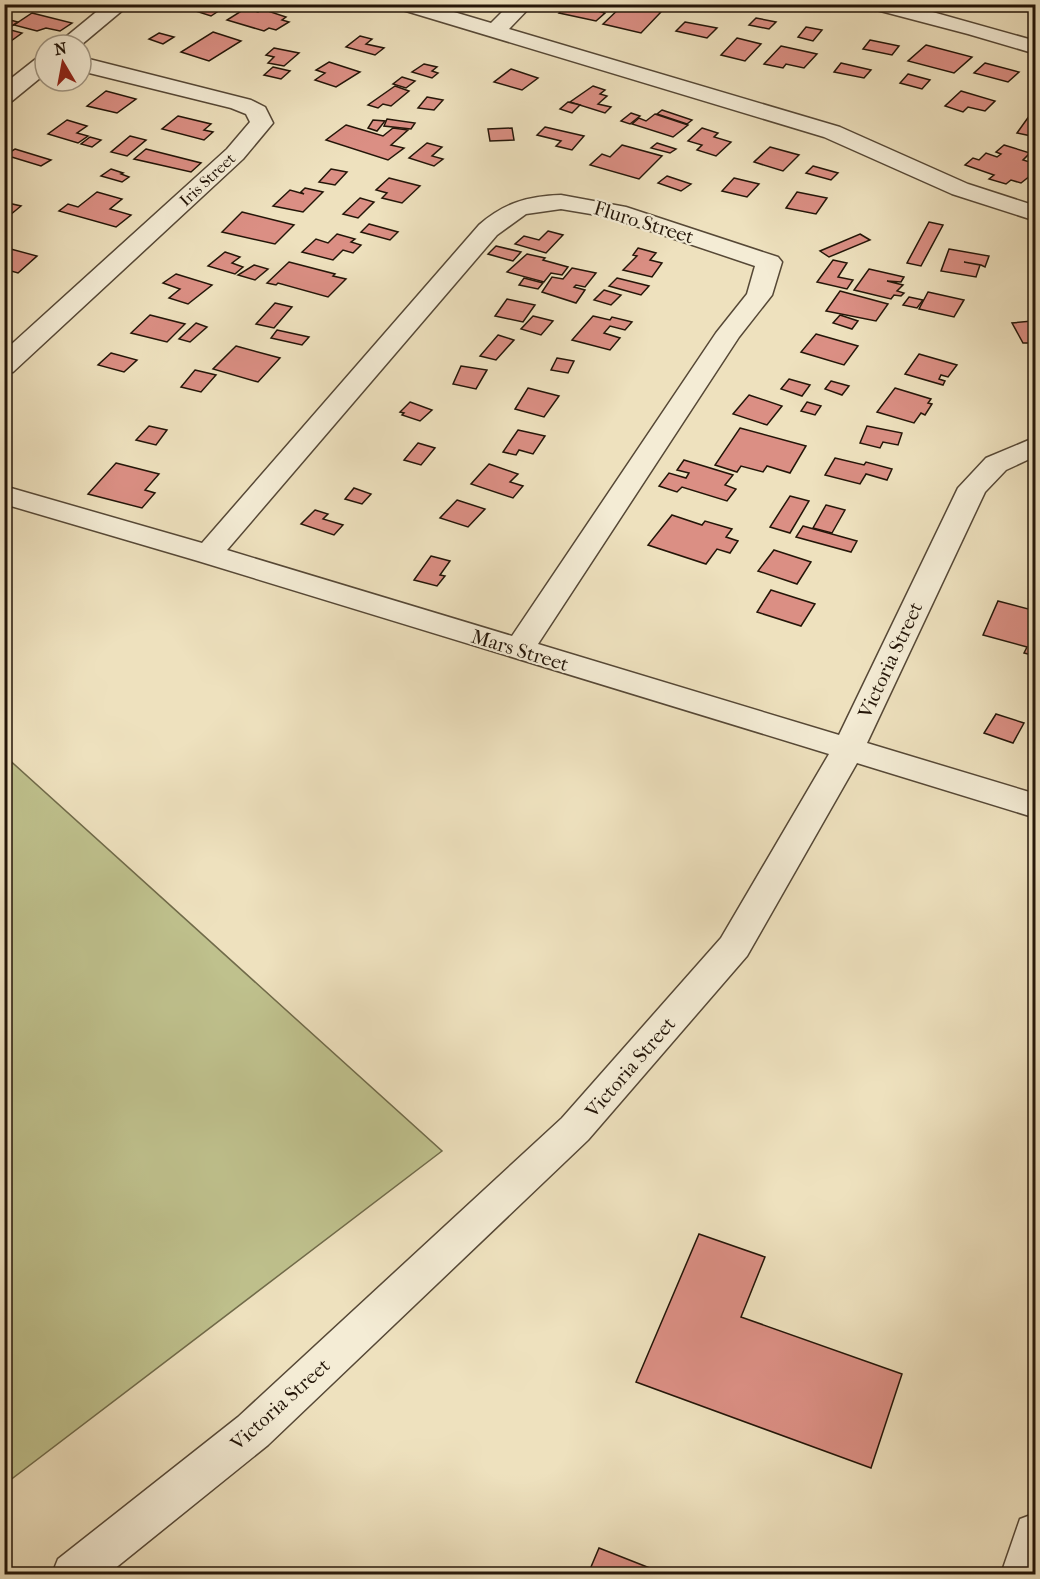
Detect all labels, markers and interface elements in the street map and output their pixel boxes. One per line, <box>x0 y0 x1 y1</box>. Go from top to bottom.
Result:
north arrow <box>33 33 93 93</box>
text: N <box>53 38 69 59</box>
street label: Iris Street <box>176 149 239 210</box>
street label: Fluro Street <box>591 196 697 249</box>
street label: Victoria Street <box>853 599 927 723</box>
street label: Mars Street <box>468 625 571 676</box>
street label: Victoria Street <box>580 1012 680 1123</box>
street label: Victoria Street <box>225 1354 335 1456</box>

